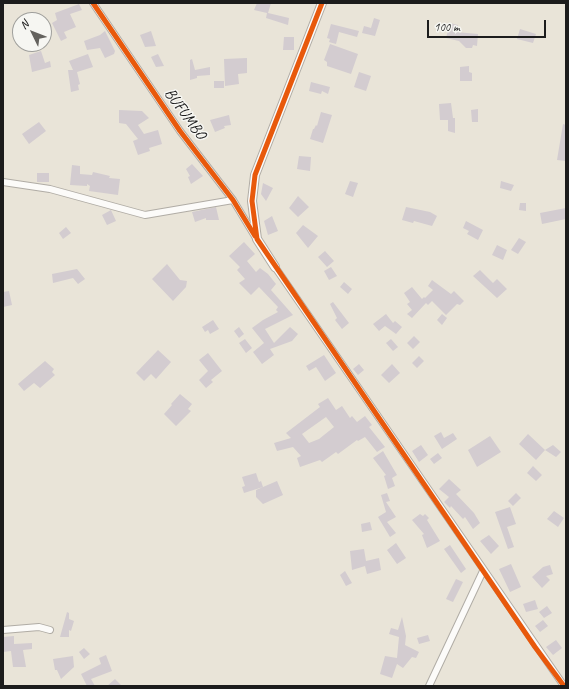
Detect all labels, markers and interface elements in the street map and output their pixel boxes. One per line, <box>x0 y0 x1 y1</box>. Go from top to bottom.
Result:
north arrow <box>12 12 52 52</box>
scale bar <box>429 12 548 38</box>
text: N <box>17 17 31 32</box>
text: 100 m <box>434 19 460 35</box>
street label: BUFUMBO <box>160 85 210 143</box>

